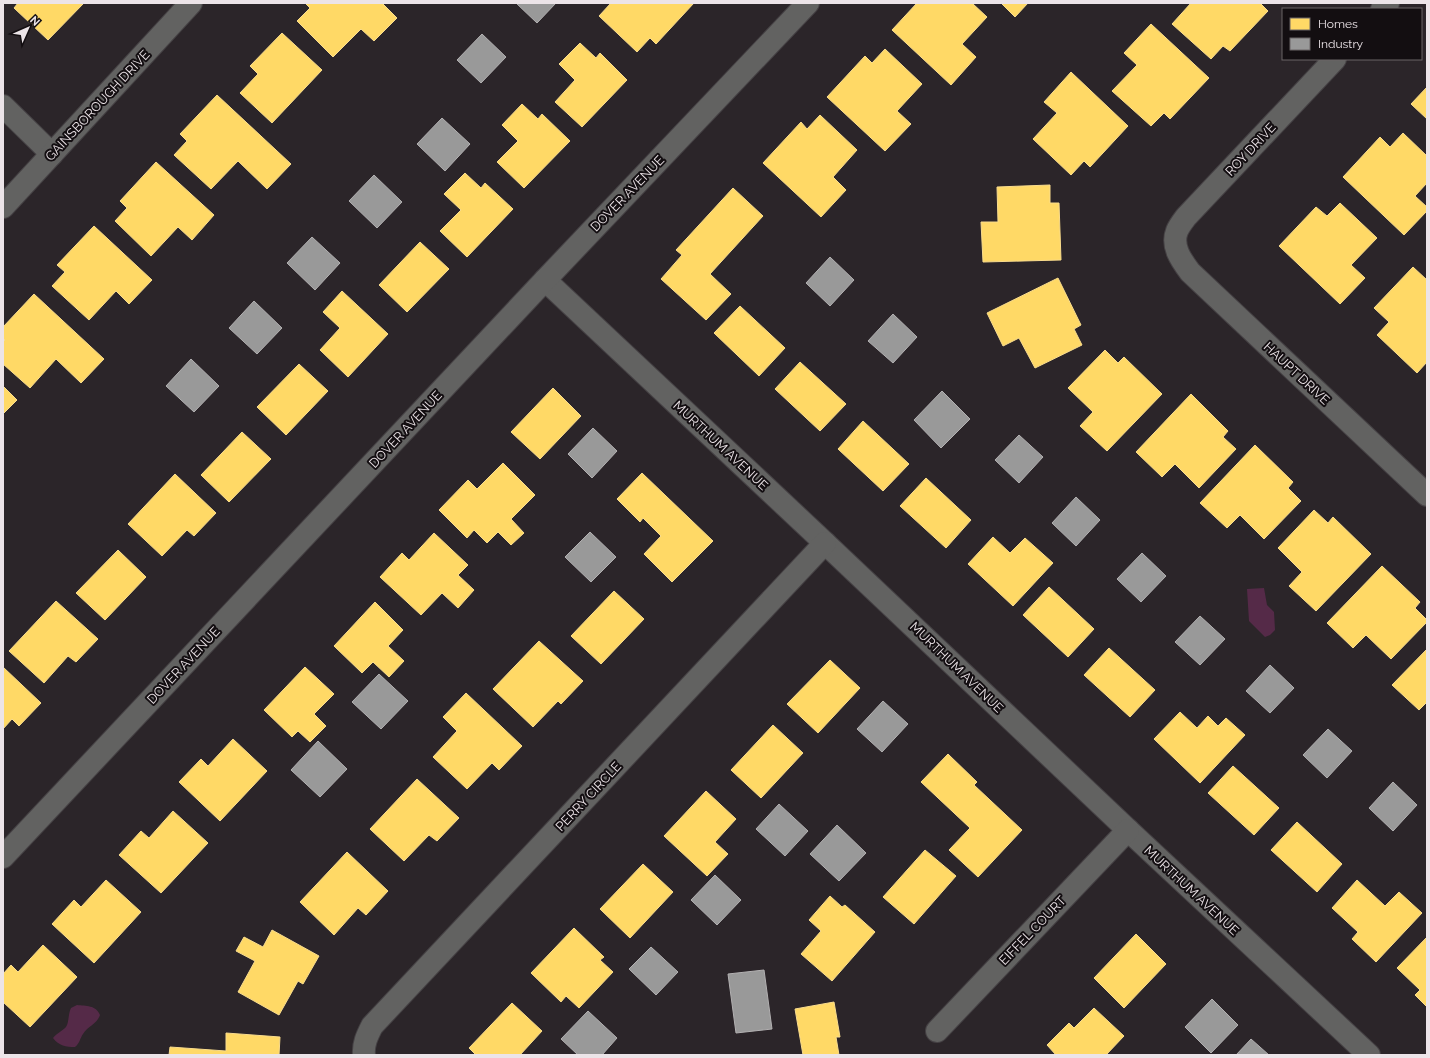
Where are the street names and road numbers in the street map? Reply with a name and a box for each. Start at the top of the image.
street label: GAINSBOROUGH DRIVE [42,47,153,164]
street label: ROY DRIVE [1222,120,1279,179]
street label: DOVER AVENUE [587,152,667,234]
street label: HAUPT DRIVE [1261,339,1333,408]
street label: DOVER AVENUE [366,388,445,471]
street label: MURTHUM AVENUE [670,398,771,493]
street label: MURTHUM AVENUE [907,619,1006,716]
street label: DOVER AVENUE [144,624,223,707]
street label: PERRY CIRCLE [553,759,624,834]
street label: MURTHUM AVENUE [1141,843,1242,938]
street label: EIFFEL COURT [996,893,1069,968]

